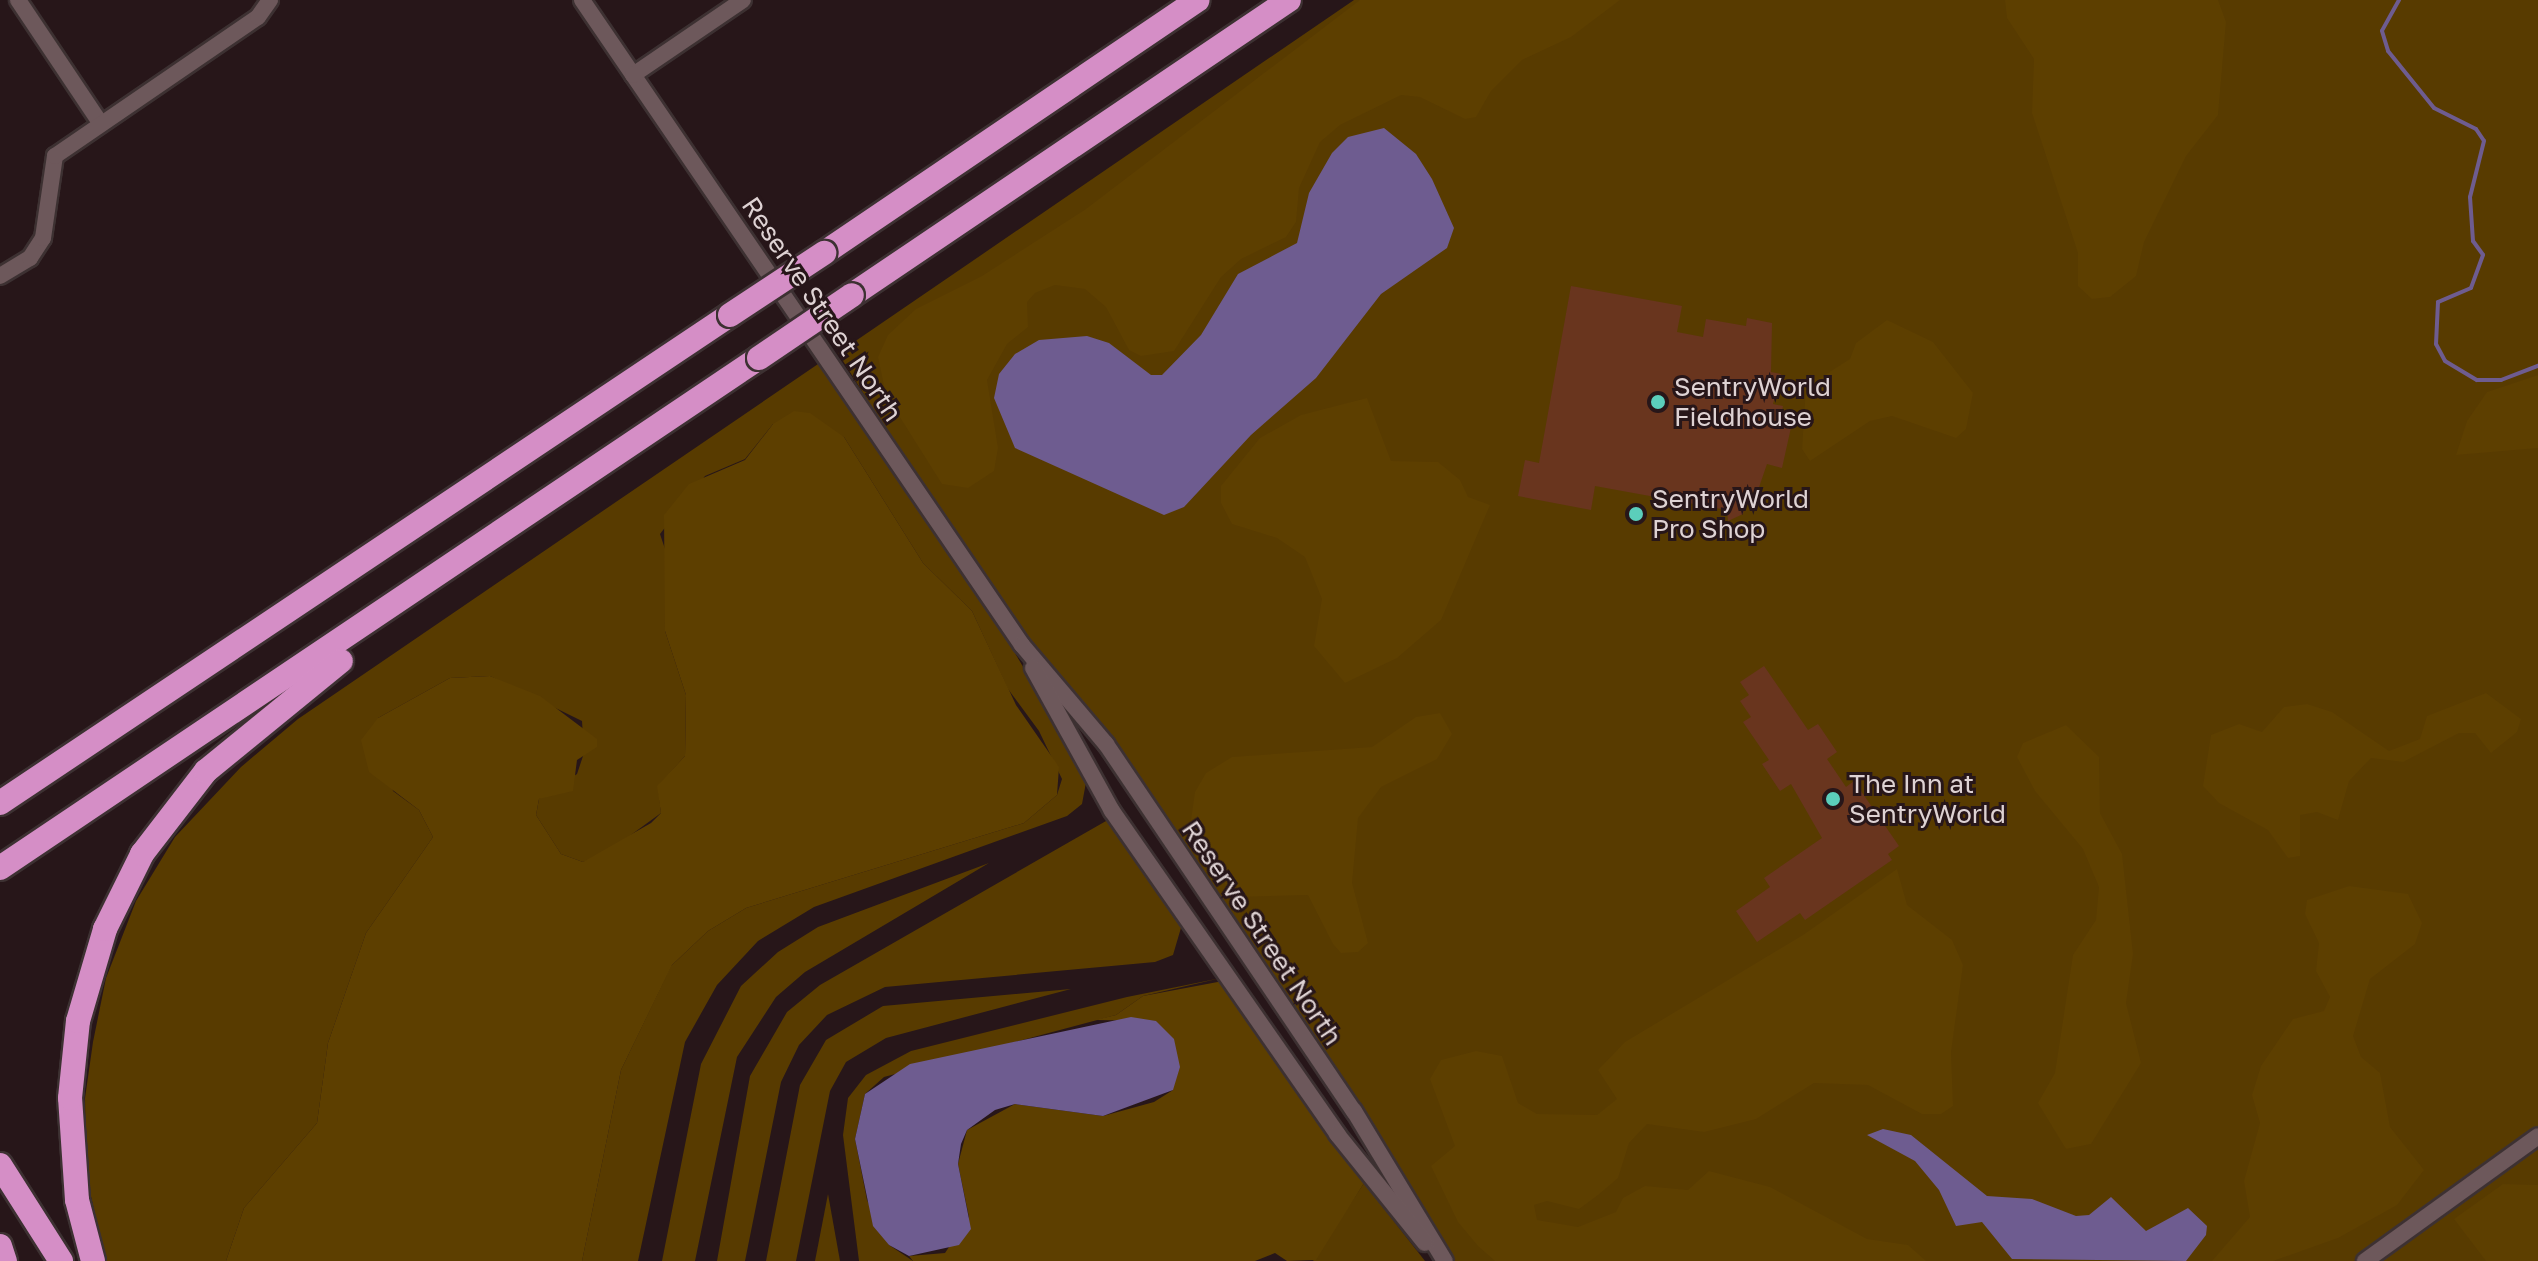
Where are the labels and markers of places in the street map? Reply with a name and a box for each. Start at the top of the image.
place label: SentryWorld Fieldhouse [1674,371,1831,432]
marker: SentryWorld Fieldhouse [1649,393,1667,411]
place label: SentryWorld Pro Shop [1652,483,1809,544]
marker: SentryWorld Pro Shop [1627,505,1645,523]
place label: The Inn at SentryWorld [1849,768,2006,830]
marker: The Inn at SentryWorld [1824,790,1842,808]

